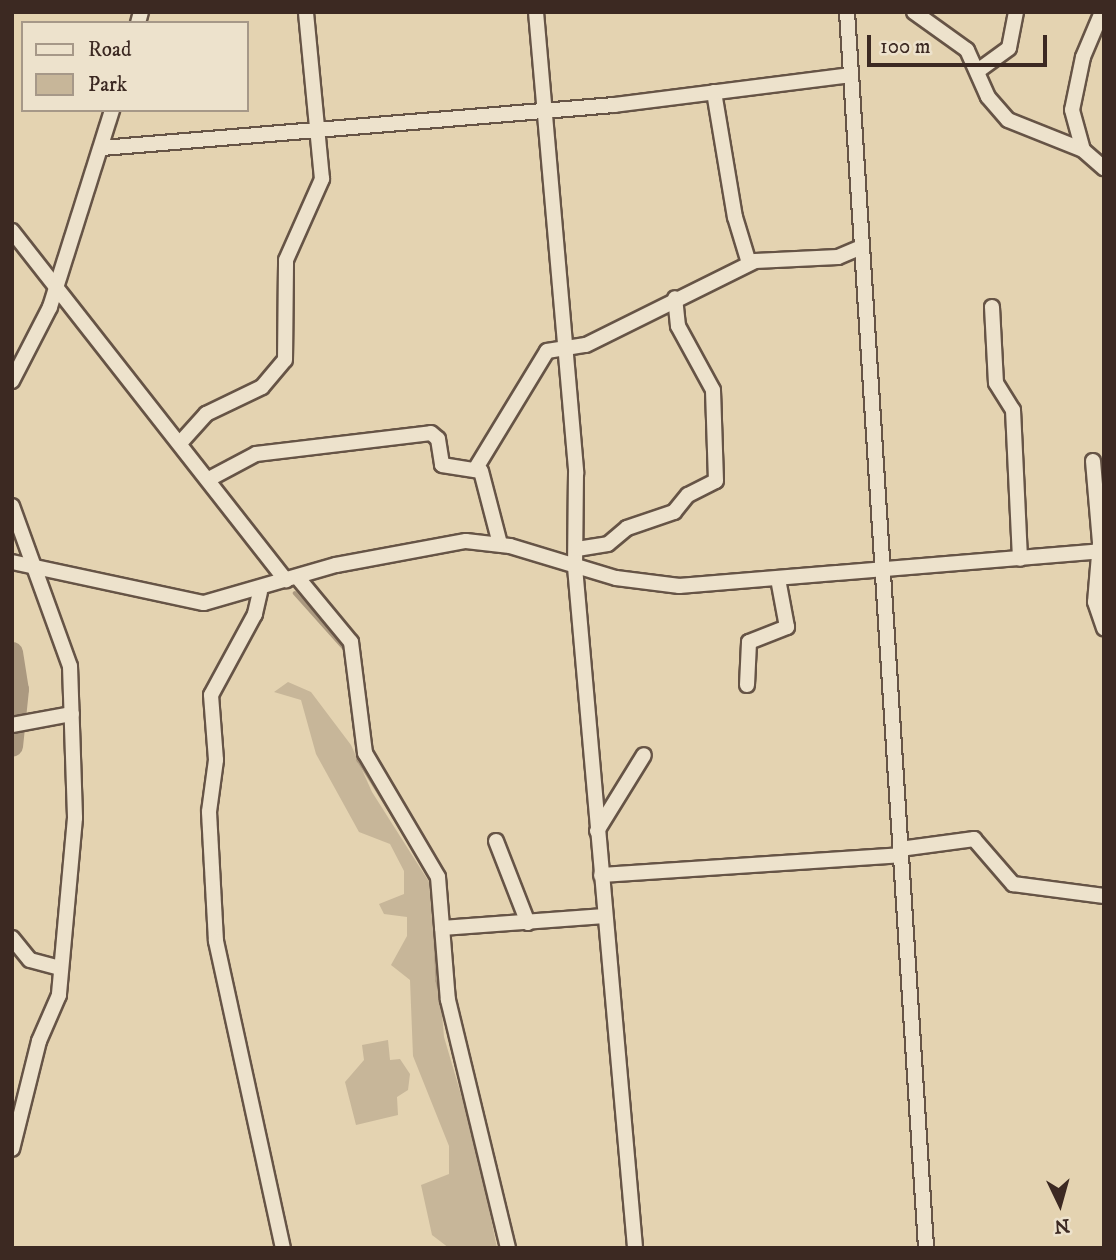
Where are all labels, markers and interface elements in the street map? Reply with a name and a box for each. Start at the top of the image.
legend [21,21,248,112]
scale bar [871,21,1051,65]
text: 100 m [880,34,931,60]
text: Road [88,37,132,63]
text: Park [88,72,127,98]
north arrow [1025,1169,1095,1239]
text: N [1053,1213,1071,1238]

